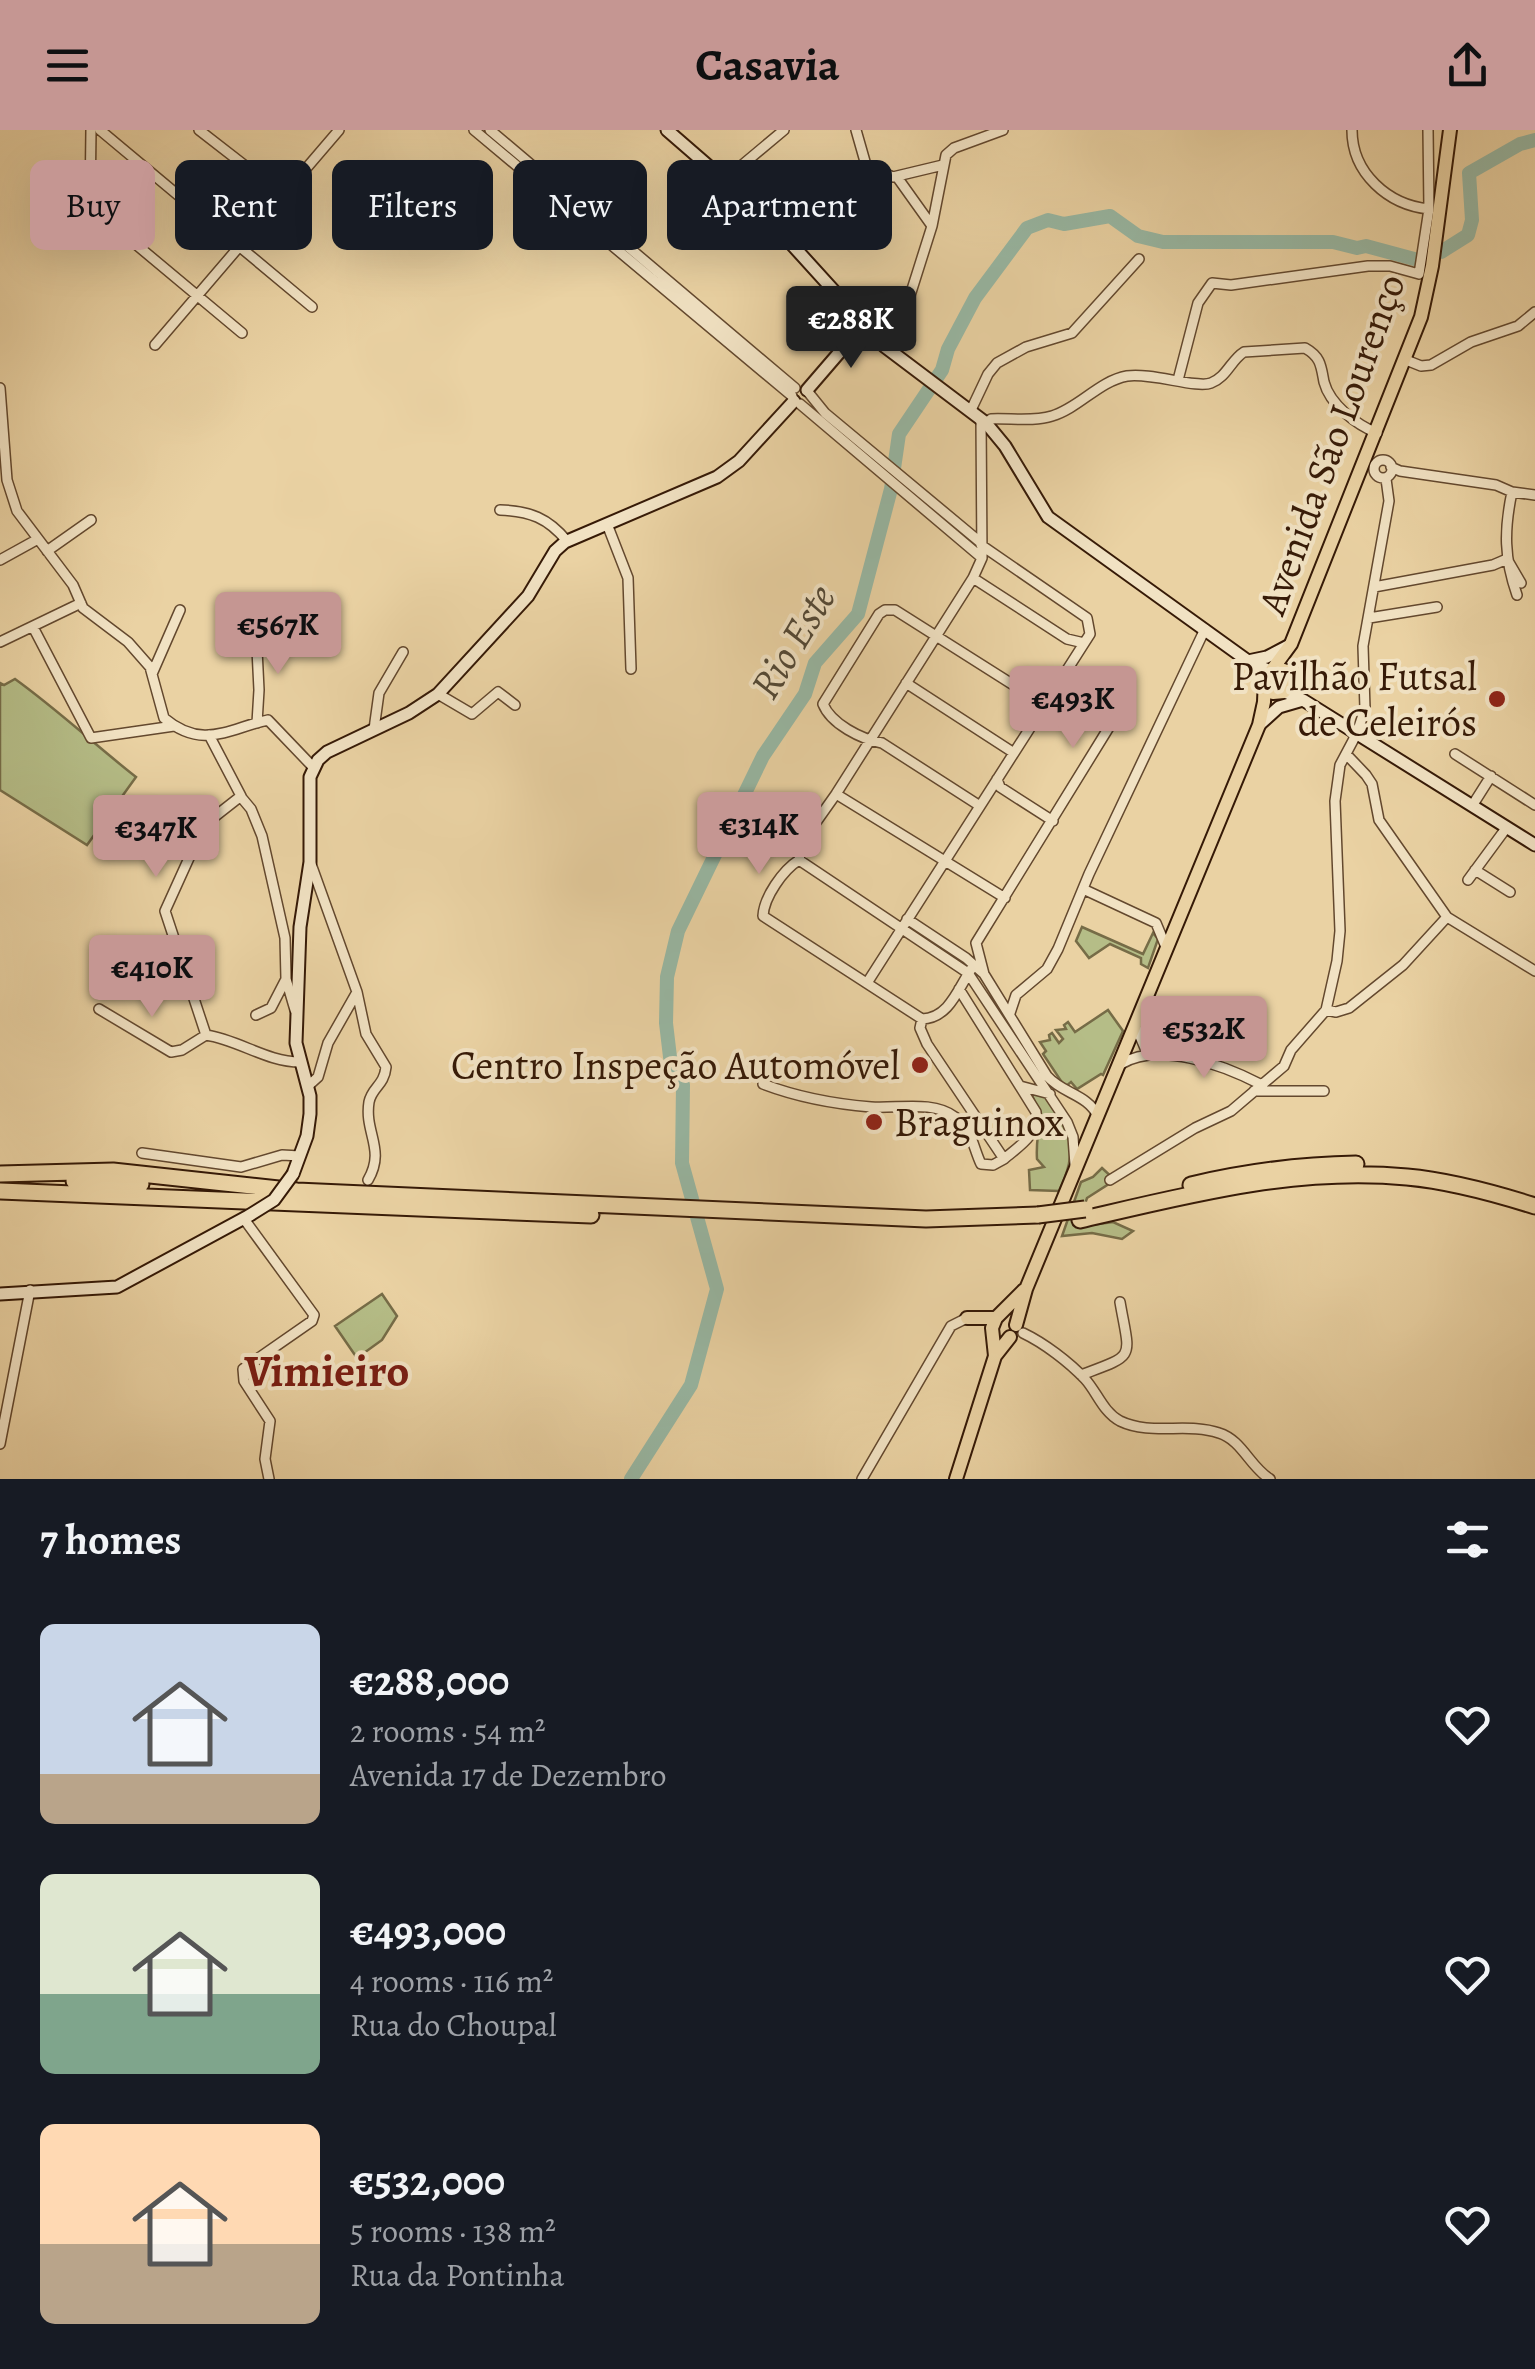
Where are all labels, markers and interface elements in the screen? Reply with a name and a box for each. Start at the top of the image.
text: Casavia [695,34,840,96]
icon: menu [40,38,95,93]
icon: share [1440,38,1495,93]
chip: Buy [30,160,155,250]
chip: Rent [175,160,312,250]
chip: Filters [332,160,493,250]
chip: New [513,160,647,250]
chip: Apartment [667,160,892,250]
street label: Avenida São Lourenço [1244,266,1419,623]
pin: €288K [781,286,921,371]
text: €288K [808,296,894,340]
water label: Rio Este [736,573,849,709]
pin: €567K [208,592,348,677]
text: €567K [237,602,319,646]
place label: Pavilhão Futsal de Celeirós [1231,649,1477,750]
pin: €493K [1003,666,1143,751]
text: €493K [1031,676,1115,720]
marker: Pavilhão Futsal de Celeirós [1486,688,1508,710]
pin: €314K [689,792,829,877]
pin: €347K [86,795,226,880]
text: €314K [719,802,799,846]
text: €347K [115,805,197,849]
pin: €410K [82,935,222,1020]
text: €410K [111,945,193,989]
pin: €532K [1134,996,1274,1081]
text: €532K [1163,1006,1245,1050]
place label: Centro Inspeção Automóvel [451,1038,900,1093]
marker: Centro Inspeção Automóvel [909,1054,931,1076]
place label: Braguinox [894,1095,1064,1150]
marker: Braguinox [863,1111,885,1133]
district label: Vimieiro [243,1340,410,1402]
text: 7 homes [40,1511,181,1568]
icon: filters [1440,1512,1495,1567]
text: €288,000 [350,1652,509,1709]
icon: home [120,1664,240,1784]
icon: heart [1440,1697,1495,1752]
text: 2 rooms · 54 m² [350,1709,546,1753]
text: Avenida 17 de Dezembro [350,1753,666,1797]
text: €493,000 [350,1902,506,1959]
icon: home [120,1914,240,2034]
icon: heart [1440,1947,1495,2002]
text: 4 rooms · 116 m² [350,1959,553,2003]
text: Rua do Choupal [350,2003,557,2047]
text: €532,000 [350,2152,505,2209]
icon: home [120,2164,240,2284]
icon: heart [1440,2197,1495,2252]
text: 5 rooms · 138 m² [350,2209,556,2253]
text: Rua da Pontinha [350,2253,564,2297]

